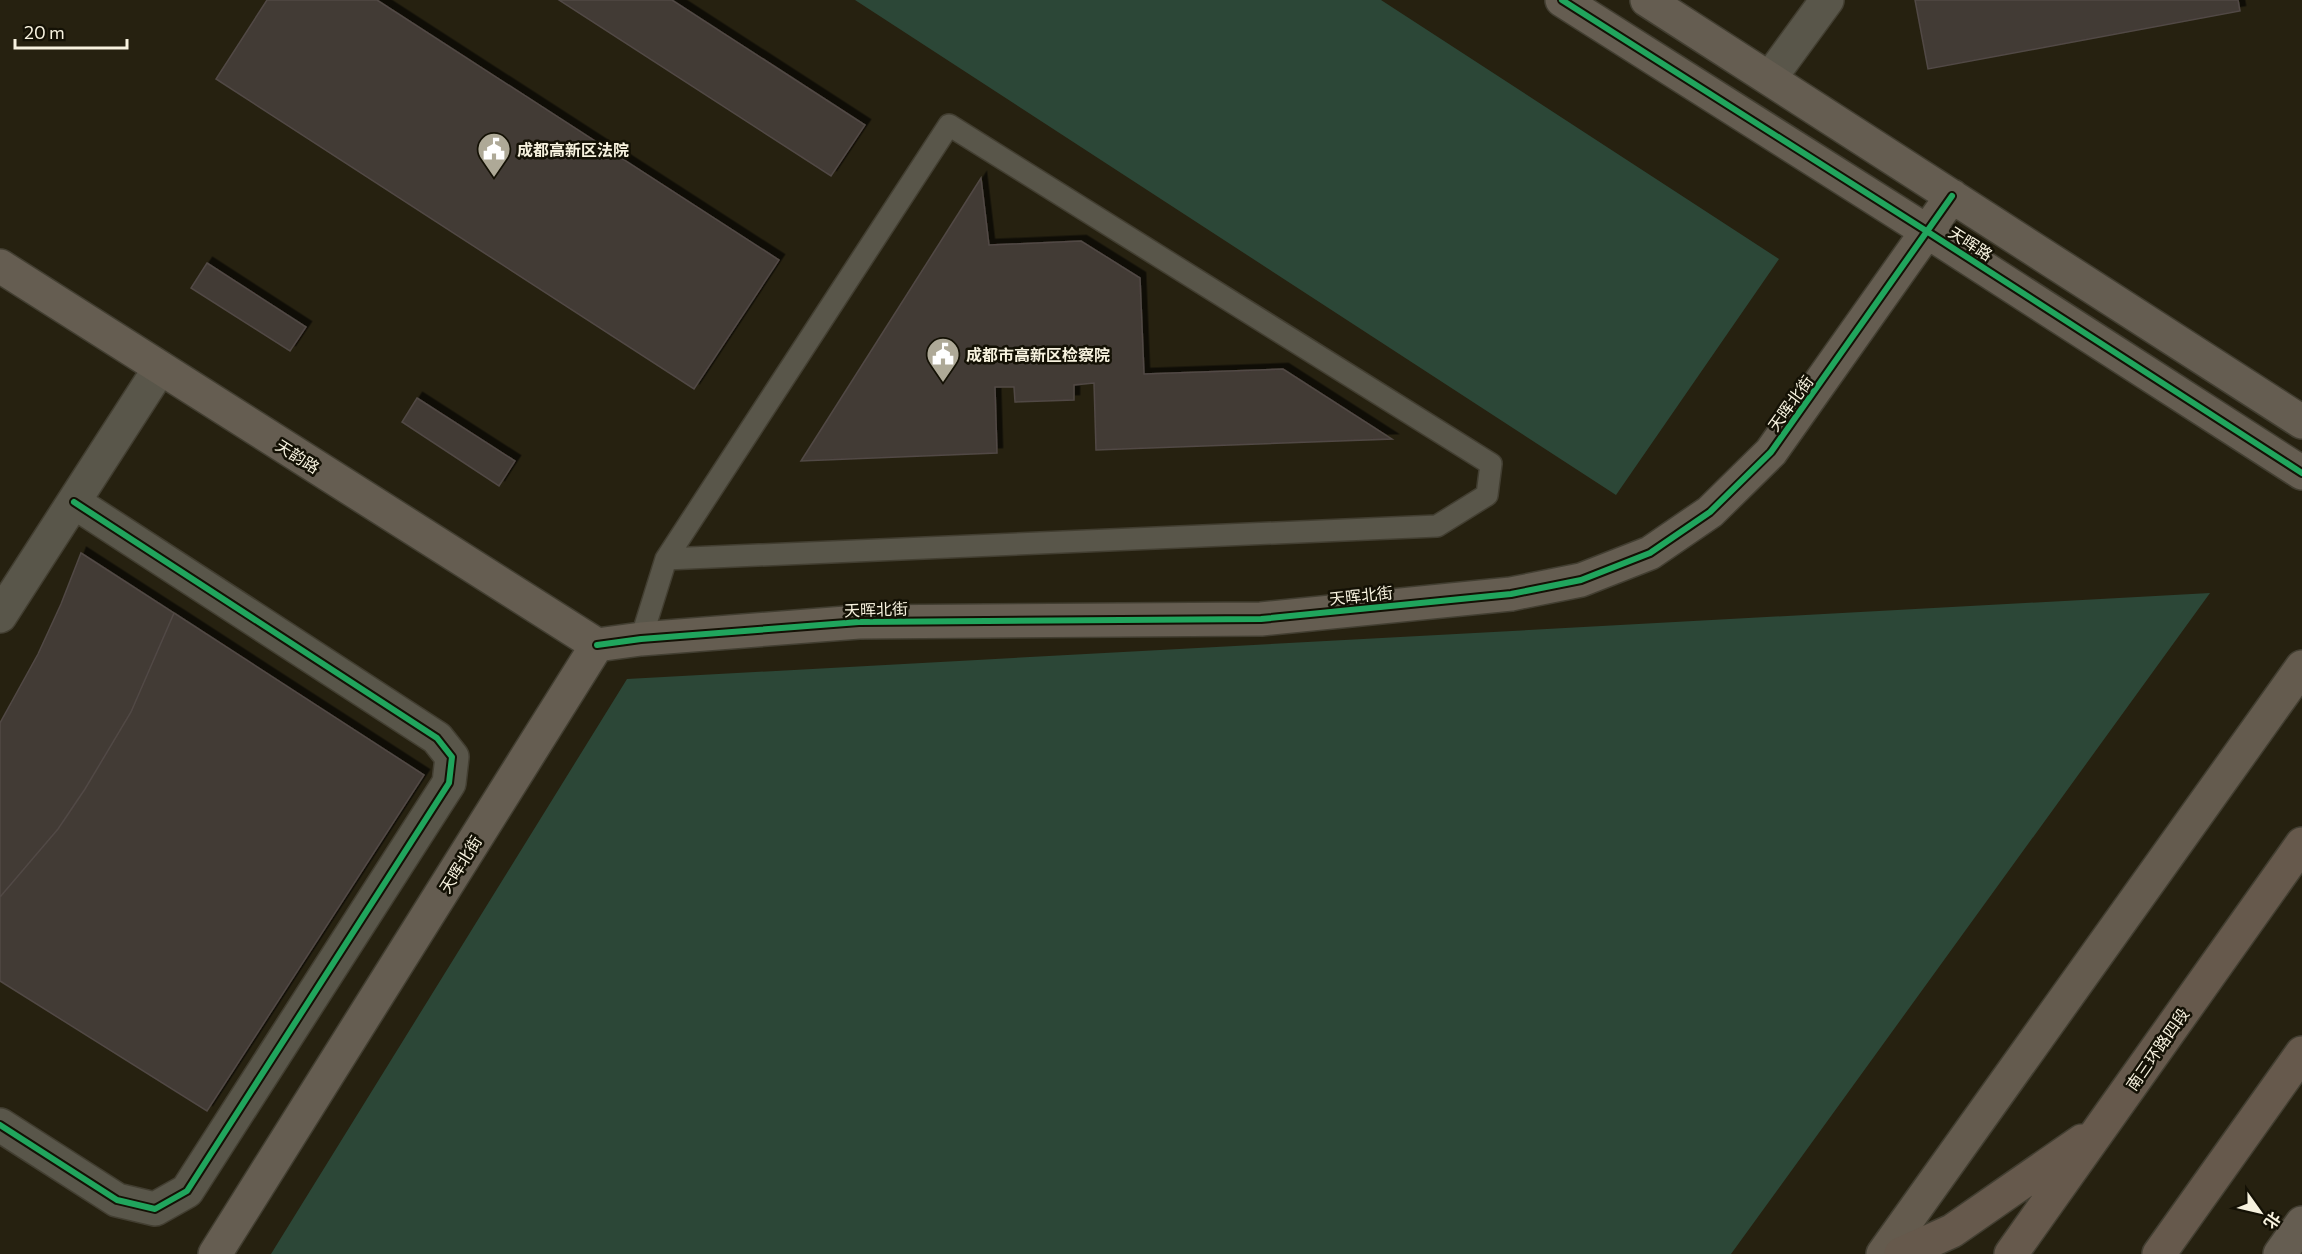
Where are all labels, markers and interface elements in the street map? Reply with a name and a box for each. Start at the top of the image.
scale bar [15,12,128,50]
text: 20 m [24,21,65,43]
public building icon: 成都高新区法院 [476,131,512,178]
place label: 成都高新区法院 [517,140,629,159]
street label: 天晖路 [1946,222,1996,264]
public building icon: 成都市高新区检察院 [925,336,961,383]
place label: 成都市高新区检察院 [966,345,1110,364]
street label: 天晖北街 [1764,372,1816,434]
street label: 天韵路 [273,435,323,477]
street label: 天晖北街 [1328,582,1394,608]
street label: 天晖北街 [844,598,908,620]
street label: 天晖北街 [435,832,485,896]
street label: 南三环路四段 [2122,1004,2192,1094]
north arrow [2230,1182,2290,1242]
text: 北 [2260,1209,2285,1233]

